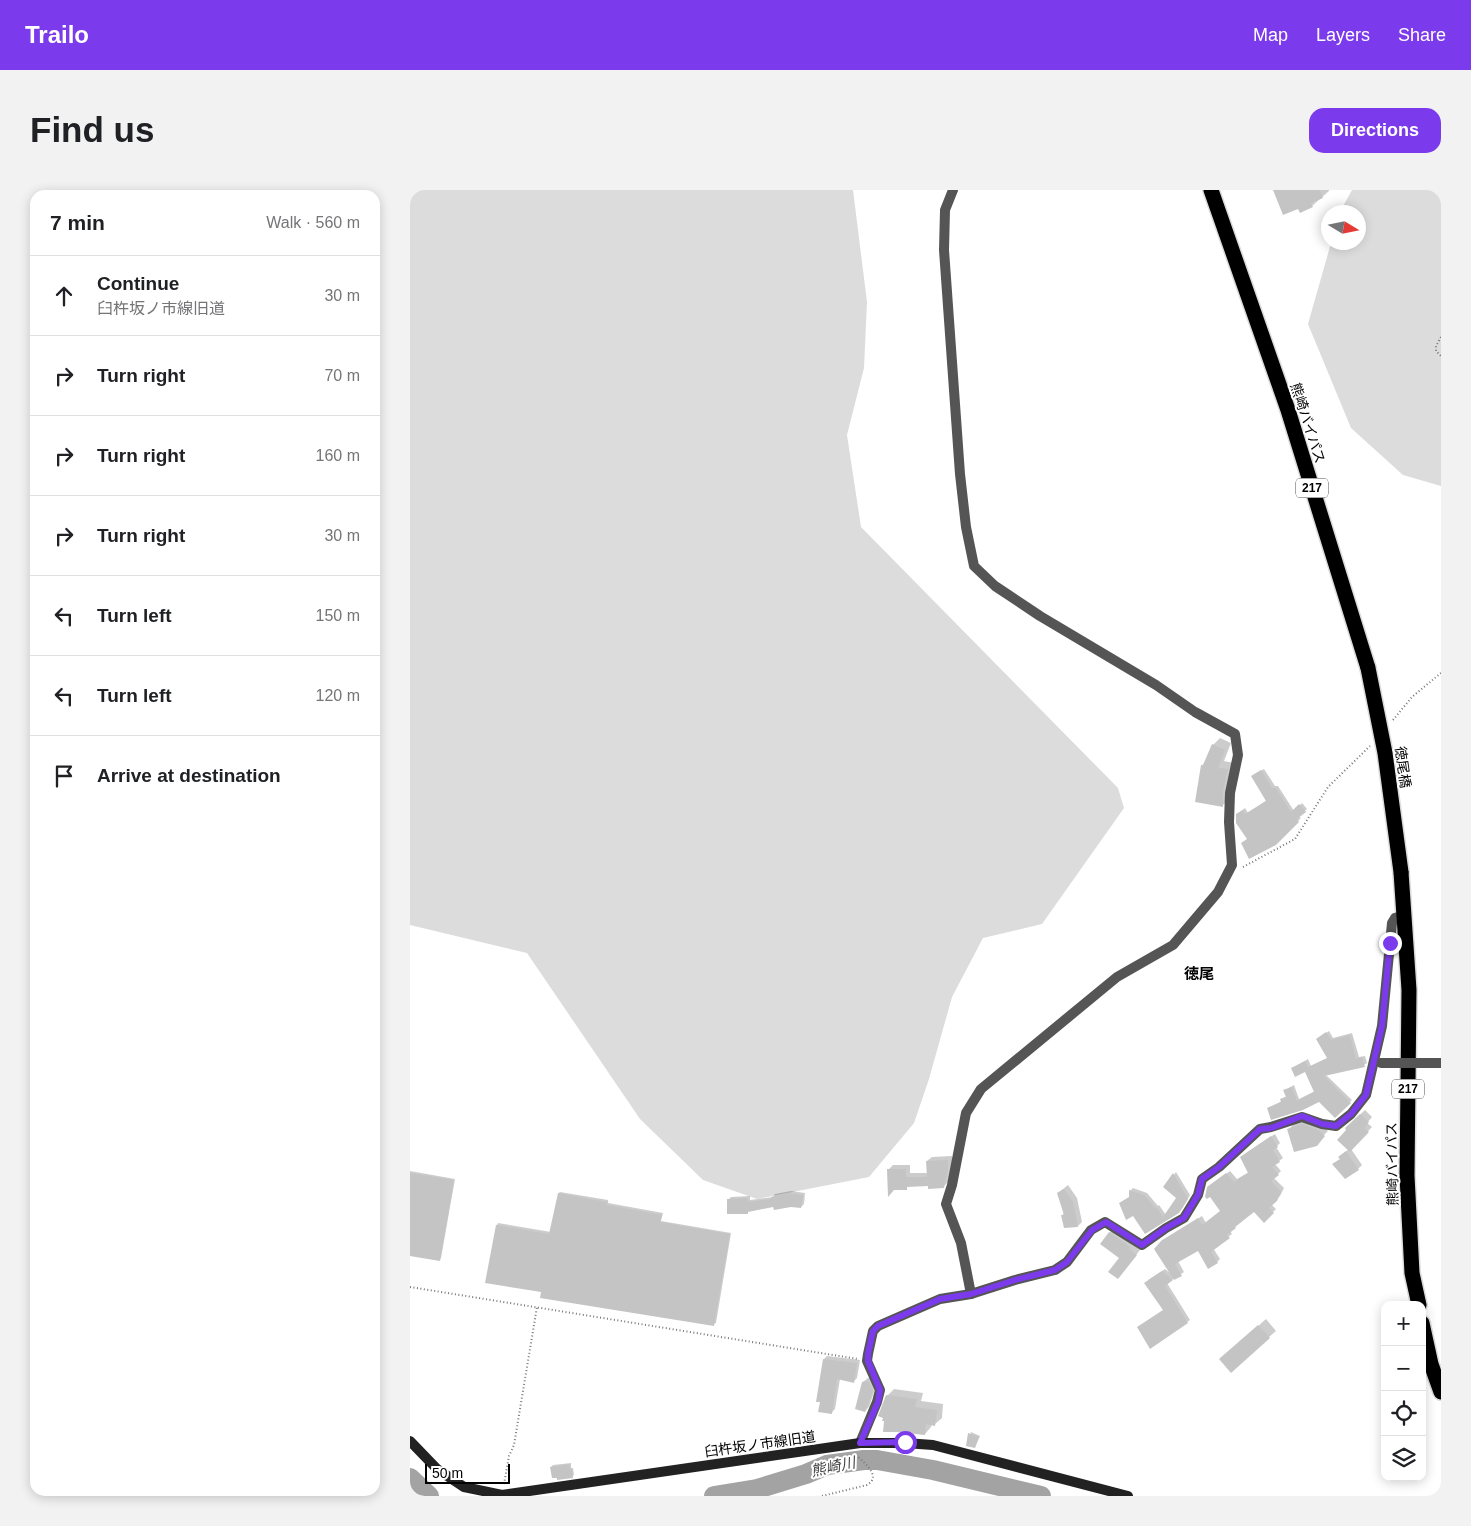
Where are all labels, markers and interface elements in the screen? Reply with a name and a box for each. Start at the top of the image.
text: Trailo [25,21,89,48]
text: Map [1253,25,1288,45]
text: Layers [1316,25,1370,45]
text: Share [1398,25,1446,45]
button: Directions [1309,108,1441,153]
text: Find us [30,110,154,149]
north arrow [1321,205,1366,250]
text: 7 min [50,211,105,234]
text: Walk · 560 m [266,214,360,231]
text: Continue [97,273,179,294]
icon: ahead [50,282,78,310]
text: 30 m [324,287,360,304]
text: 臼杵坂ノ市線旧道 [97,300,225,317]
icon: right [50,362,78,390]
text: Turn right [97,365,185,386]
text: 70 m [324,367,360,384]
street label: 熊崎バイパス [1287,381,1329,465]
icon: right [50,442,78,470]
text: Turn right [97,445,185,466]
text: 160 m [316,447,360,464]
road number: 217 [1296,478,1328,498]
icon: right [50,522,78,550]
text: Turn right [97,525,185,546]
text: 30 m [324,527,360,544]
icon: left [50,602,78,630]
text: Turn left [97,605,172,626]
text: 150 m [316,607,360,624]
icon: left [50,682,78,710]
text: Turn left [97,685,172,706]
text: 120 m [316,687,360,704]
street label: 徳尾橋 [1392,745,1414,789]
icon: arrive [50,762,78,790]
text: Arrive at destination [97,765,281,786]
route end [1379,932,1402,955]
district label: 徳尾 [1184,965,1214,982]
road number: 217 [1392,1080,1424,1099]
street label: 熊崎バイパス [1383,1122,1401,1206]
map controls [1381,1301,1426,1481]
button: + [1381,1301,1426,1346]
button: − [1381,1346,1426,1391]
button: locate [1381,1391,1426,1436]
street label: 臼杵坂ノ市線旧道 [703,1428,817,1460]
route start [894,1431,917,1454]
button: layers [1381,1436,1426,1481]
water label: 熊崎川 [809,1453,859,1480]
scale bar [425,1461,510,1484]
text: 50 m [432,1465,463,1481]

